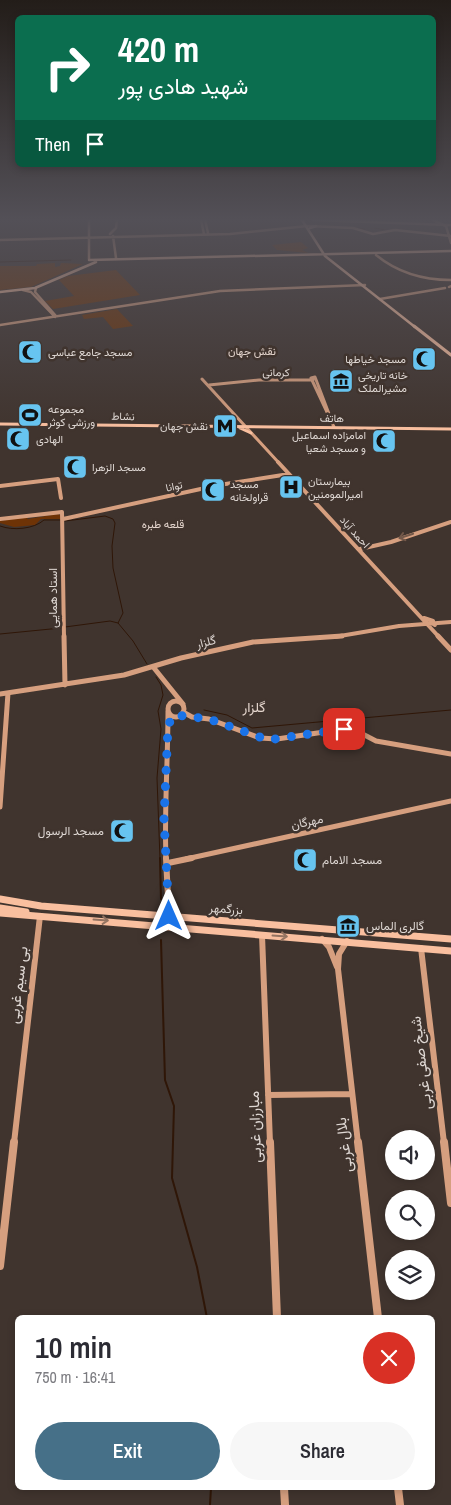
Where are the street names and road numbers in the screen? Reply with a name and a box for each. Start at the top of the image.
street label: کرمانی [262,365,290,379]
street label: نشاط [111,409,135,423]
street label: هاتف [320,411,345,425]
street label: توانا [164,477,184,495]
street label: احمد آباد [337,513,373,551]
street label: استاد همایی [45,568,61,628]
street label: گلزار [193,632,218,652]
street label: مهرگان [289,811,325,833]
street label: بزرگمهر [208,900,243,918]
street label: بی سیم غربی [2,945,33,1025]
street label: شیخ صفی غربی [404,1015,438,1111]
street label: مبارزان غربی [243,1091,266,1163]
street label: بلال غربی [330,1116,357,1174]

